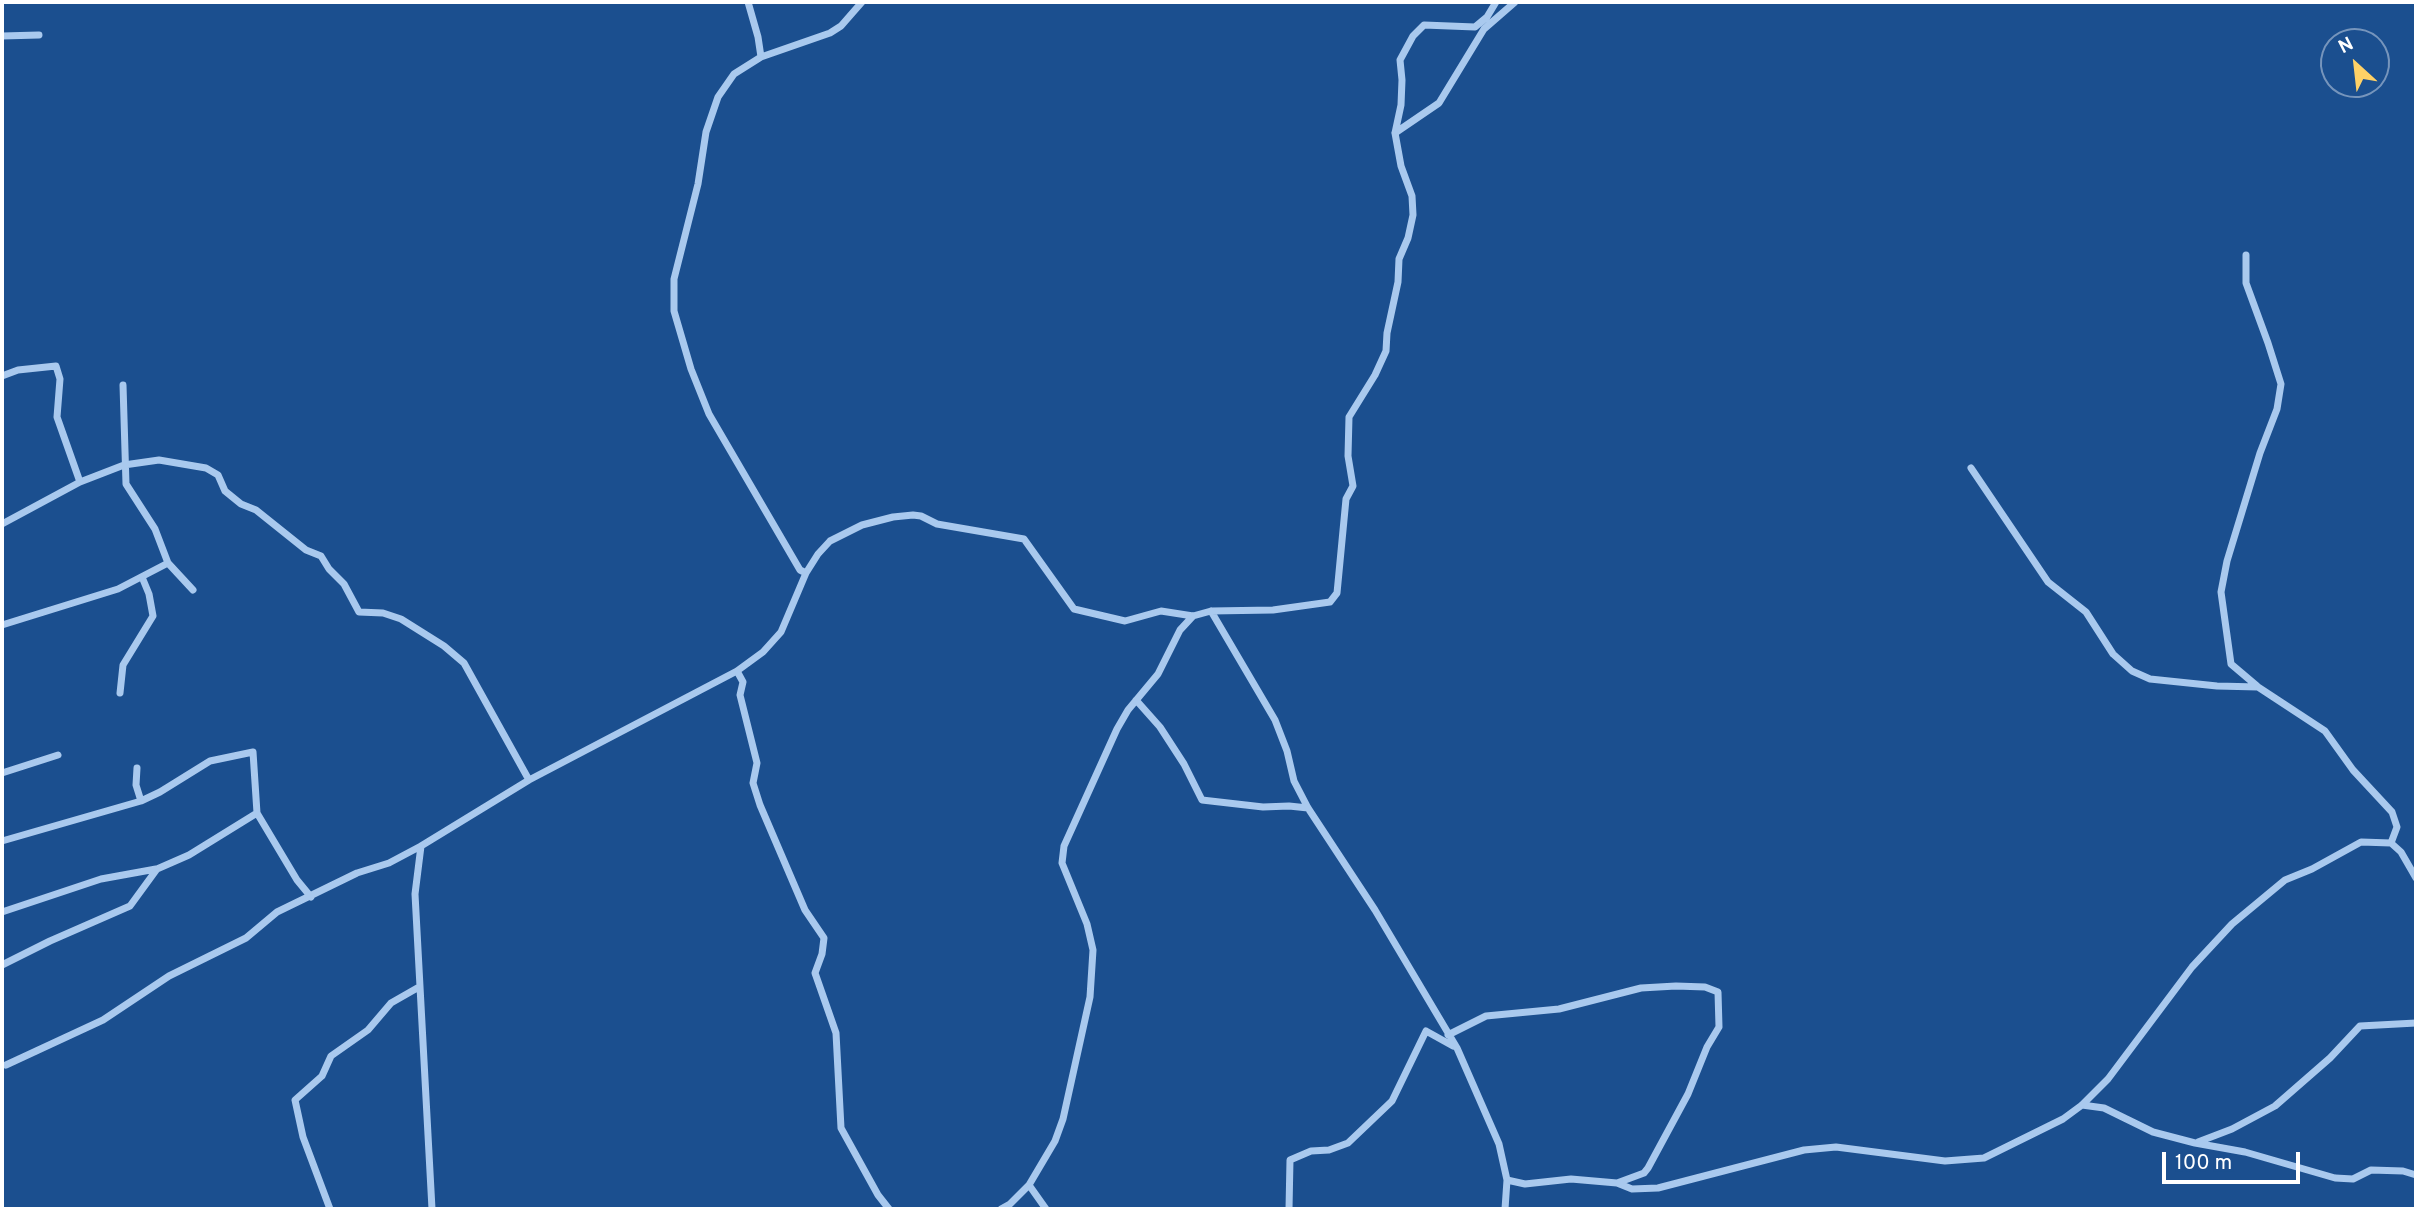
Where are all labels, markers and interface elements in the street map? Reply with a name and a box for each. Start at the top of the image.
north arrow [2320,28,2390,98]
text: N [2335,32,2358,60]
scale bar [2166,1138,2304,1182]
text: 100 m [2175,1150,2232,1177]

